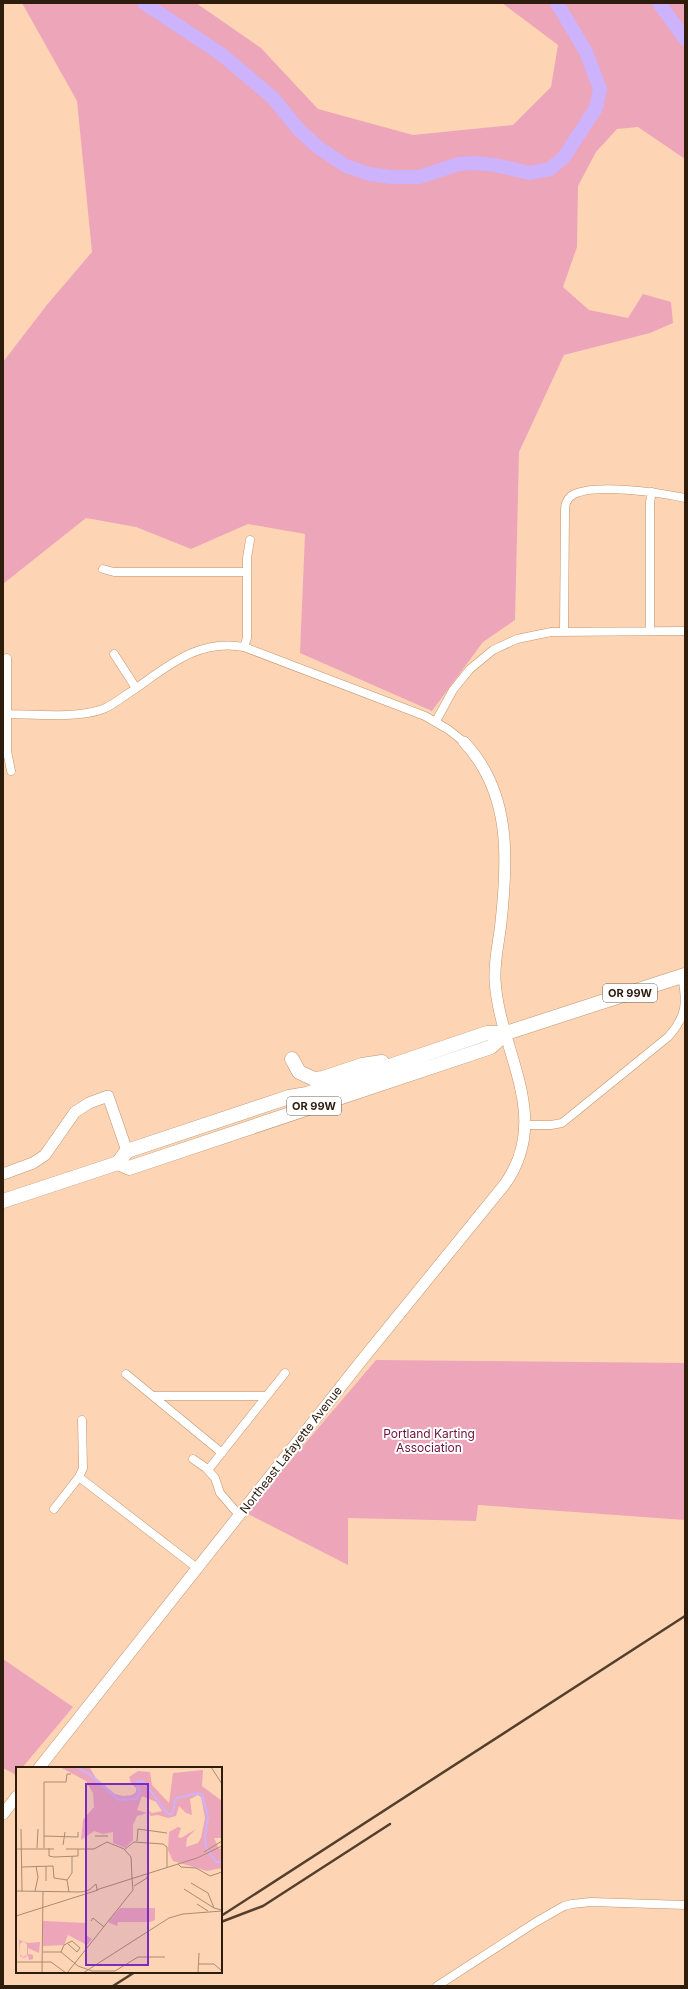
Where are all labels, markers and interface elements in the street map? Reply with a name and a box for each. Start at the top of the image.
road number: OR 99W [603,984,657,1002]
road number: OR 99W [287,1097,341,1115]
street label: Northeast Lafayette Avenue [236,1383,345,1516]
park label: Portland Karting Association [383,1426,475,1455]
inset map [16,1767,222,1973]

